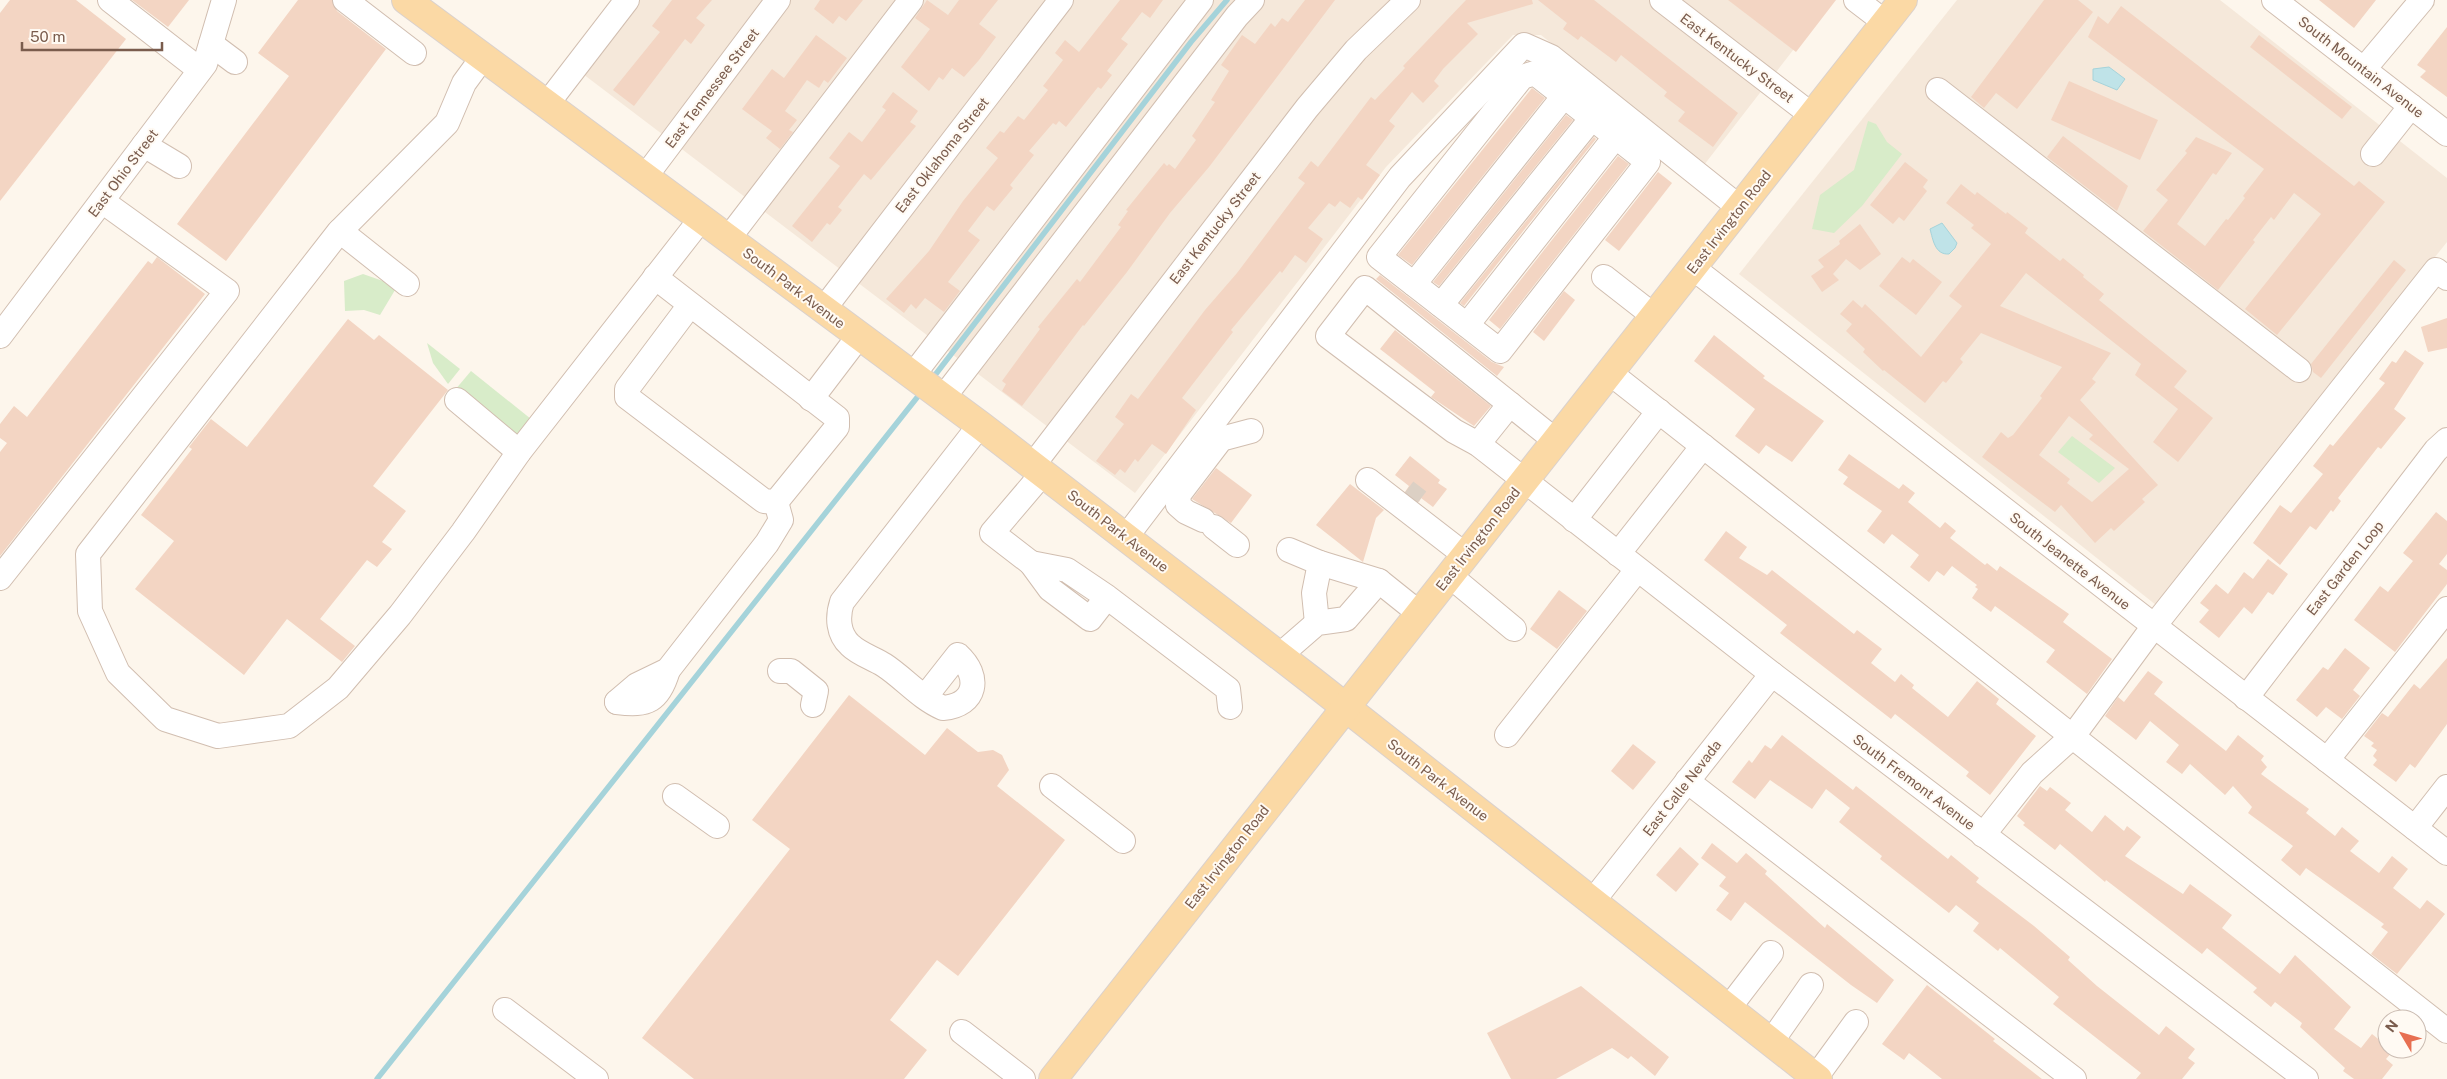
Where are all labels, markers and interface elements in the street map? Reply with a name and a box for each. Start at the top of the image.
street label: East Kentucky Street [1677,10,1797,106]
street label: South Mountain Avenue [2295,13,2427,121]
scale bar [22,20,162,52]
street label: East Tennessee Street [662,25,762,151]
text: 50 m [30,28,65,45]
street label: East Oklahoma Street [892,94,992,216]
street label: East Ohio Street [85,126,161,220]
street label: East Irvington Road [1684,167,1774,277]
street label: East Kentucky Street [1166,169,1264,287]
street label: South Park Avenue [740,244,848,332]
street label: East Irvington Road [1433,484,1523,594]
street label: South Park Avenue [1064,487,1172,575]
street label: South Jeanette Avenue [2007,509,2133,613]
street label: East Garden Loop [2303,518,2387,618]
street label: South Fremont Avenue [1850,731,1978,833]
street label: South Park Avenue [1384,736,1492,824]
street label: East Calle Nevada [1640,737,1724,839]
street label: East Irvington Road [1182,802,1272,912]
north arrow [2377,1009,2427,1059]
text: N [2382,1017,2401,1035]

